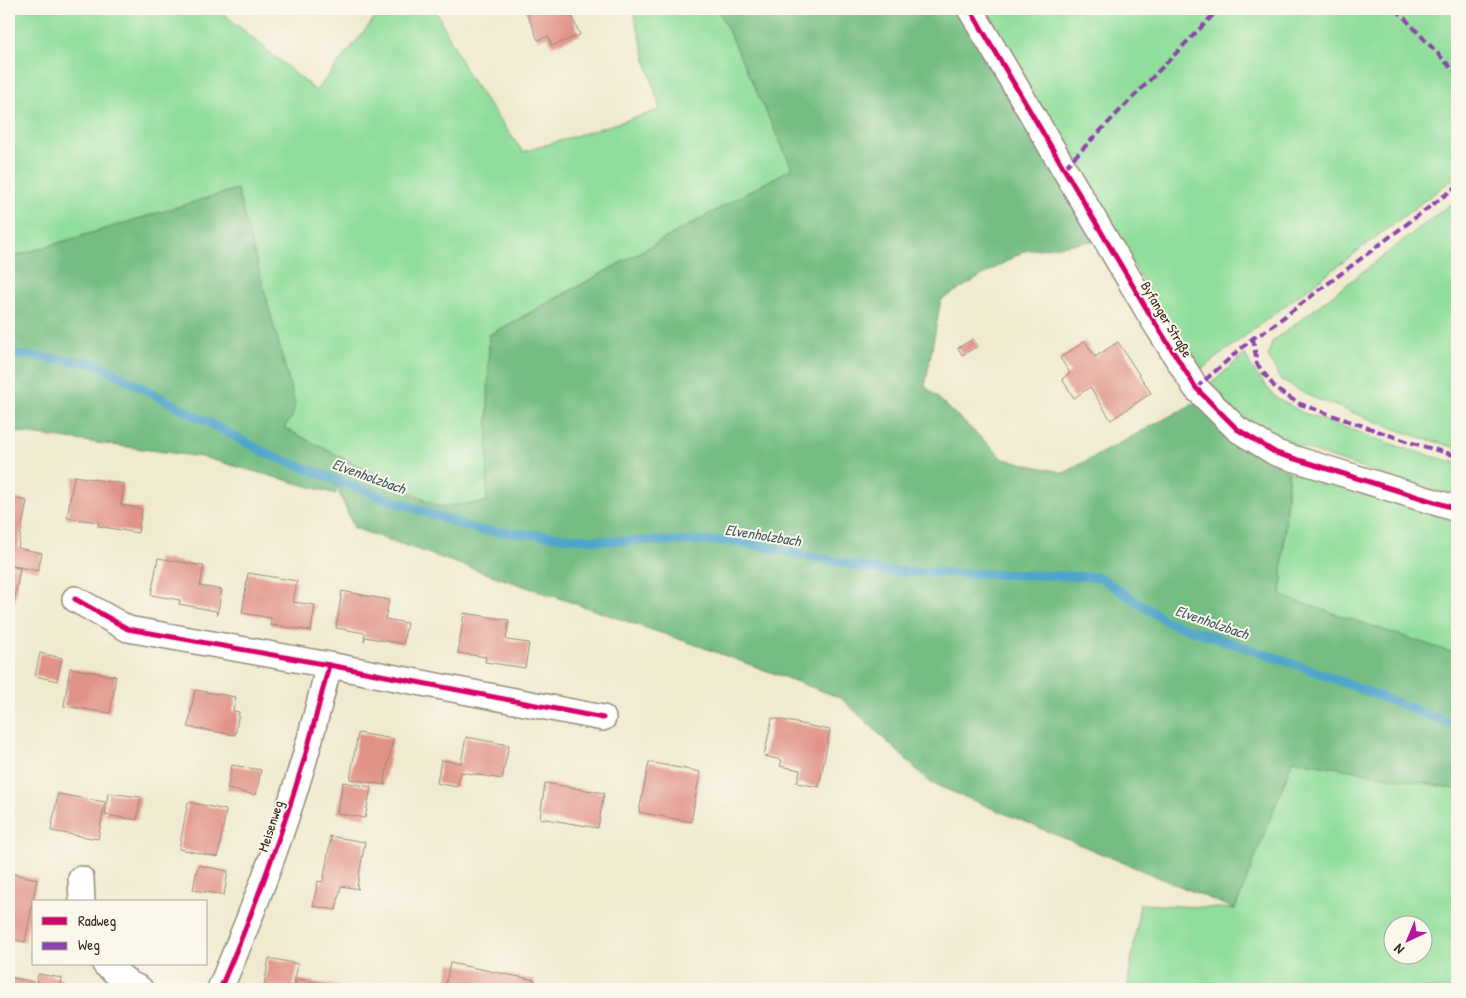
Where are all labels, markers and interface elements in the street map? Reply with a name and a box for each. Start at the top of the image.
street label: Byfanger Straße [1136,278,1197,361]
water label: Elvenholzbach [330,453,410,499]
water label: Elvenholzbach [724,519,804,552]
water label: Elvenholzbach [1173,600,1253,645]
street label: Meisenweg [253,798,288,854]
legend [32,900,208,966]
text: Radweg [78,910,116,931]
north arrow [1384,916,1434,966]
text: Weg [78,934,100,955]
text: N [1389,940,1408,959]

